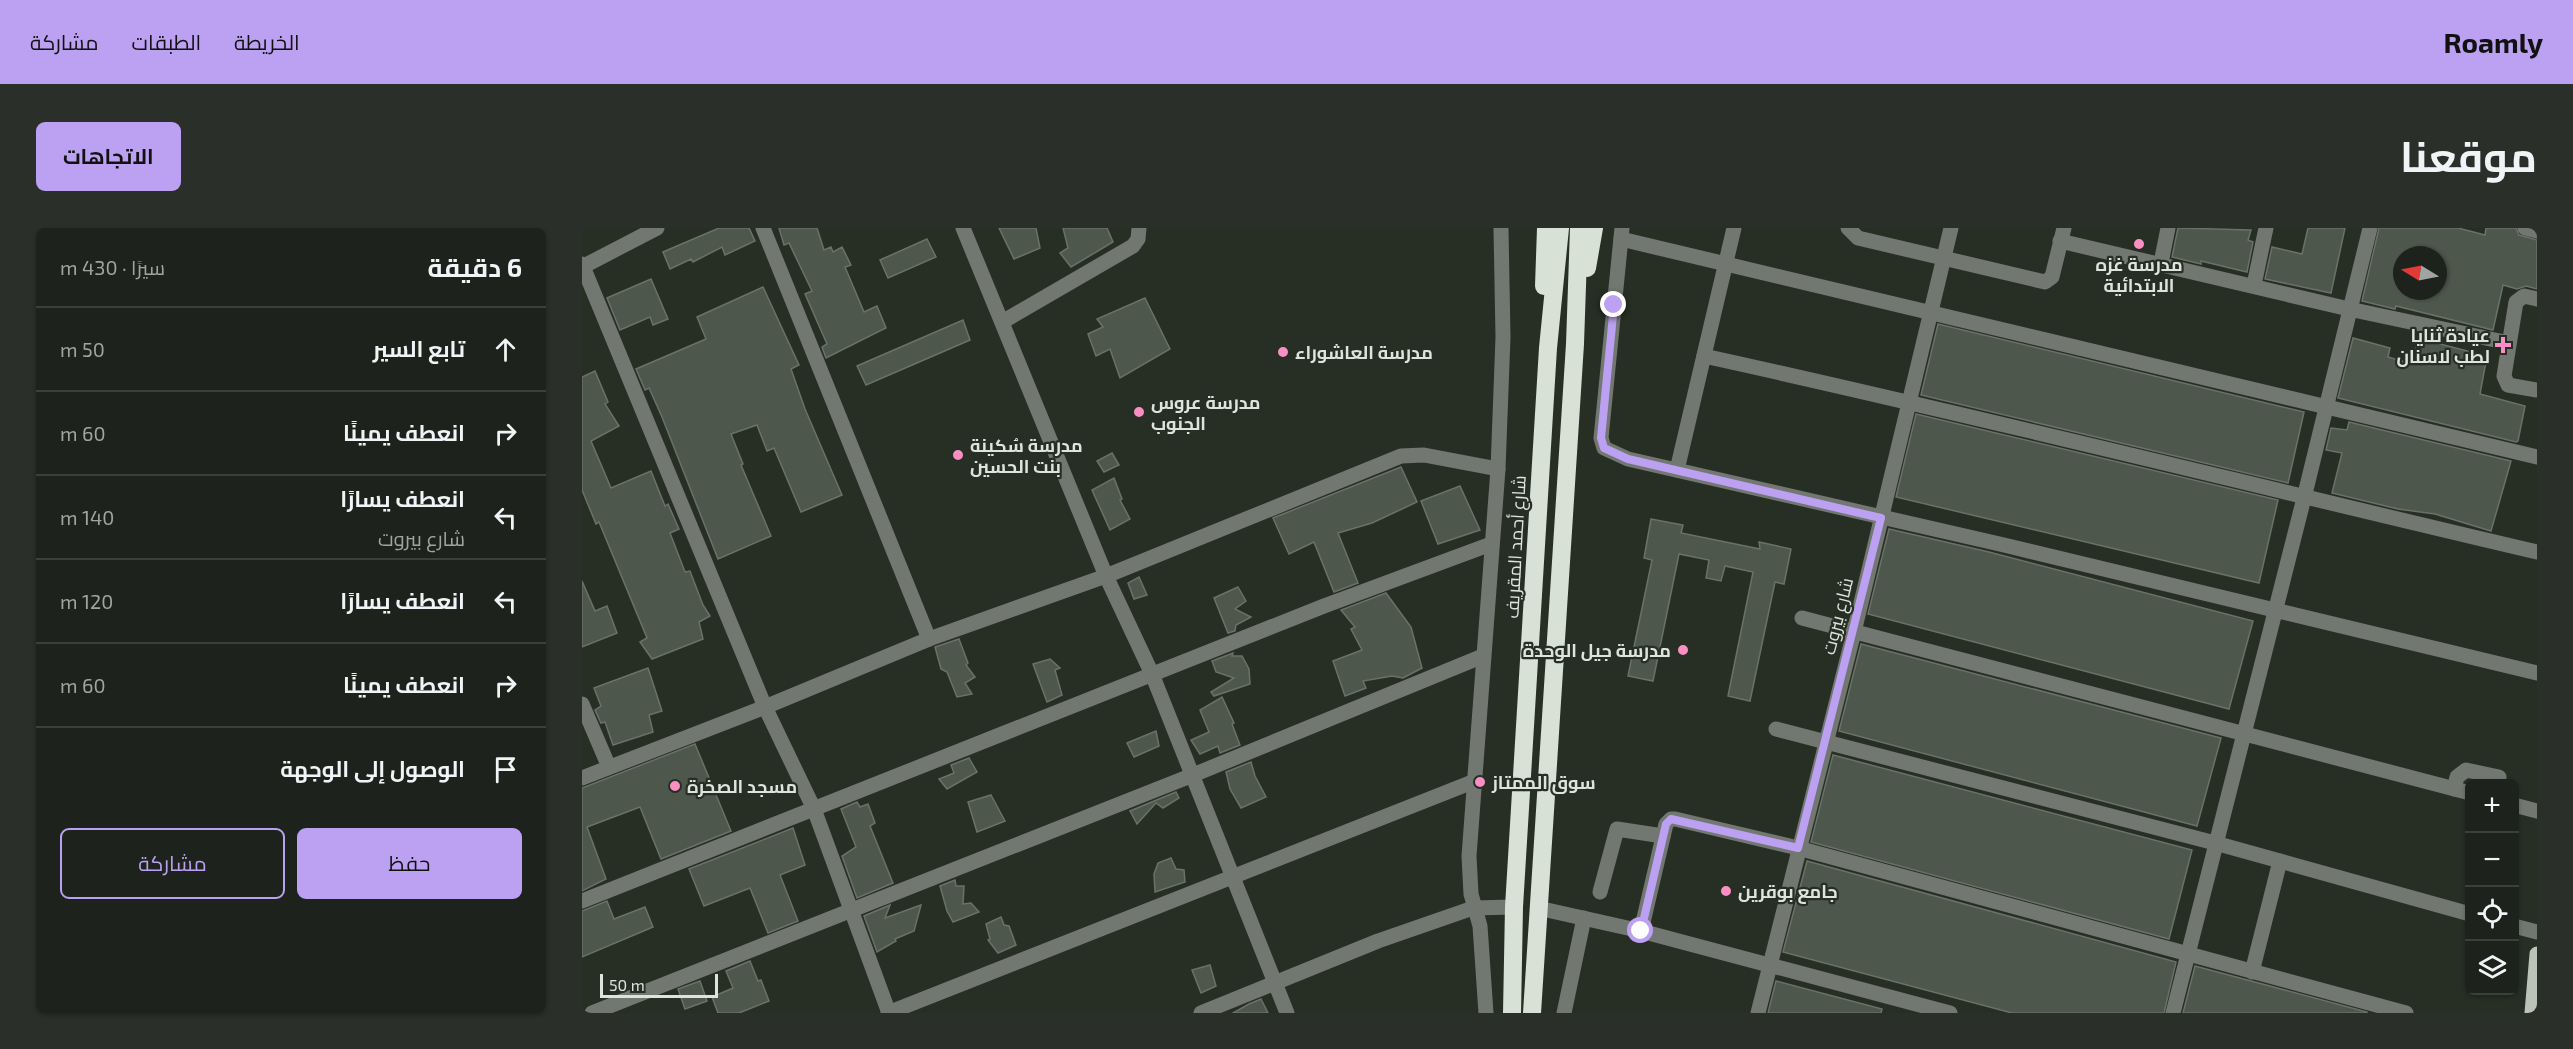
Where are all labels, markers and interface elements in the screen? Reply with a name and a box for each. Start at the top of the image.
text: Roamly [2444,25,2543,59]
text: مشاركة [30,29,99,54]
text: الطبقات [132,29,201,54]
text: الخريطة [234,29,300,54]
button: الاتجاهات [36,122,181,191]
text: موقعنا [2400,130,2537,180]
marker: مدرسة غزه الابتدائية [2132,237,2146,251]
north arrow [2393,246,2447,300]
text: 6 دقيقة [428,251,522,282]
place label: مدرسة غزه الابتدائية [2095,253,2183,296]
text: سيرًا · 430 m [60,255,165,279]
route end [1600,291,1626,317]
place label: عيادة ثنايا لطب لاسنان [2396,324,2490,367]
icon: ahead [489,333,522,366]
text: تابع السير [373,335,465,361]
marker: عيادة ثنايا لطب لاسنان [2494,336,2512,354]
text: 50 m [60,337,105,361]
place label: مدرسة العاشوراء [1295,341,1433,364]
marker: مدرسة العاشوراء [1276,345,1290,359]
place label: مدرسة عروس الجنوب [1151,391,1261,435]
marker: مدرسة عروس الجنوب [1132,405,1146,419]
icon: right [489,417,522,450]
text: انعطف يمينًا [343,419,465,445]
text: 60 m [60,421,106,445]
place label: مدرسة سُكينة بنت الحسين [970,434,1083,478]
marker: مدرسة سُكينة بنت الحسين [951,448,965,462]
street label: شارع أحمد المقريف [1500,475,1532,619]
text: انعطف يسارًا [340,485,465,511]
icon: left [489,501,522,534]
text: 140 m [60,505,114,529]
text: شارع بيروت [378,526,465,550]
street label: شارع بيروت [1817,575,1859,657]
icon: left [489,585,522,618]
text: انعطف يسارًا [340,587,465,613]
text: 120 m [60,589,113,613]
place label: مدرسة جيل الوحدة [1523,639,1671,662]
marker: مدرسة جيل الوحدة [1676,643,1690,657]
icon: right [489,669,522,702]
text: انعطف يمينًا [343,671,465,697]
text: 60 m [60,673,106,697]
icon: arrive [489,753,522,786]
text: الوصول إلى الوجهة [280,755,465,781]
place label: سوق الممتاز [1491,771,1596,794]
place label: مسجد الصخرة [687,775,797,798]
marker: سوق الممتاز [1473,775,1487,789]
marker: مسجد الصخرة [668,779,682,793]
map controls [2465,779,2519,995]
button: + [2465,779,2519,833]
button: مشاركة [60,828,285,899]
button: حفظ [297,828,522,899]
button: − [2465,833,2519,887]
place label: جامع بوقرين [1738,880,1838,904]
marker: جامع بوقرين [1719,884,1733,898]
button: locate [2465,887,2519,941]
route start [1627,917,1653,943]
button: layers [2465,941,2519,995]
scale bar [600,971,718,998]
text: 50 m [609,975,645,994]

